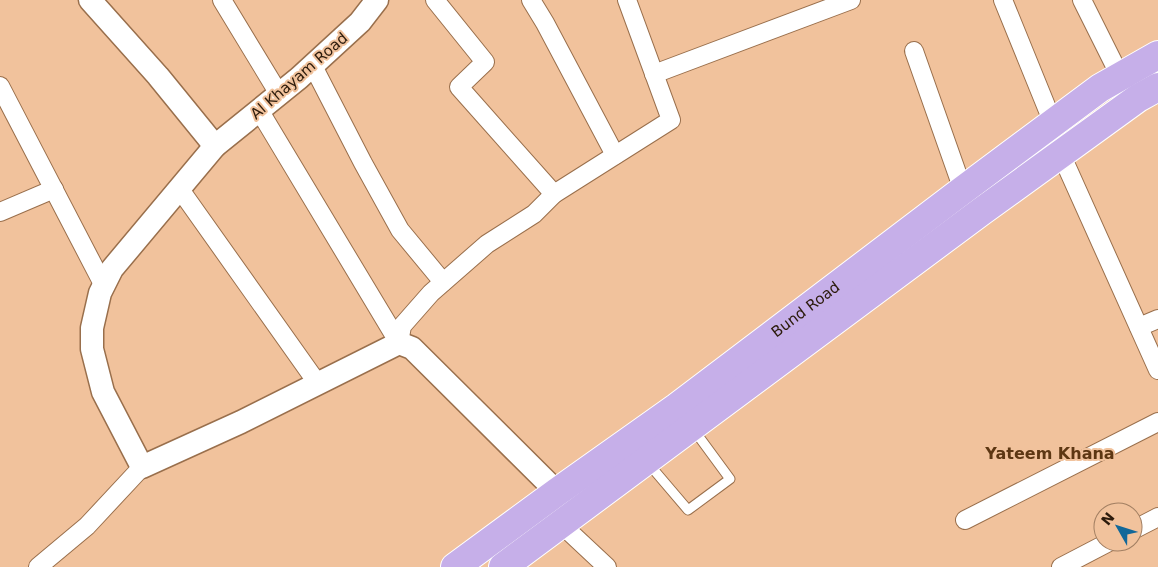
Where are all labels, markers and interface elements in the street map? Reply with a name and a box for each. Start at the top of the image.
street label: Al Khayam Road [247,29,351,123]
street label: Bund Road [768,278,843,341]
district label: Yateem Khana [984,444,1115,463]
north arrow [1093,502,1143,552]
text: N [1098,509,1118,528]

